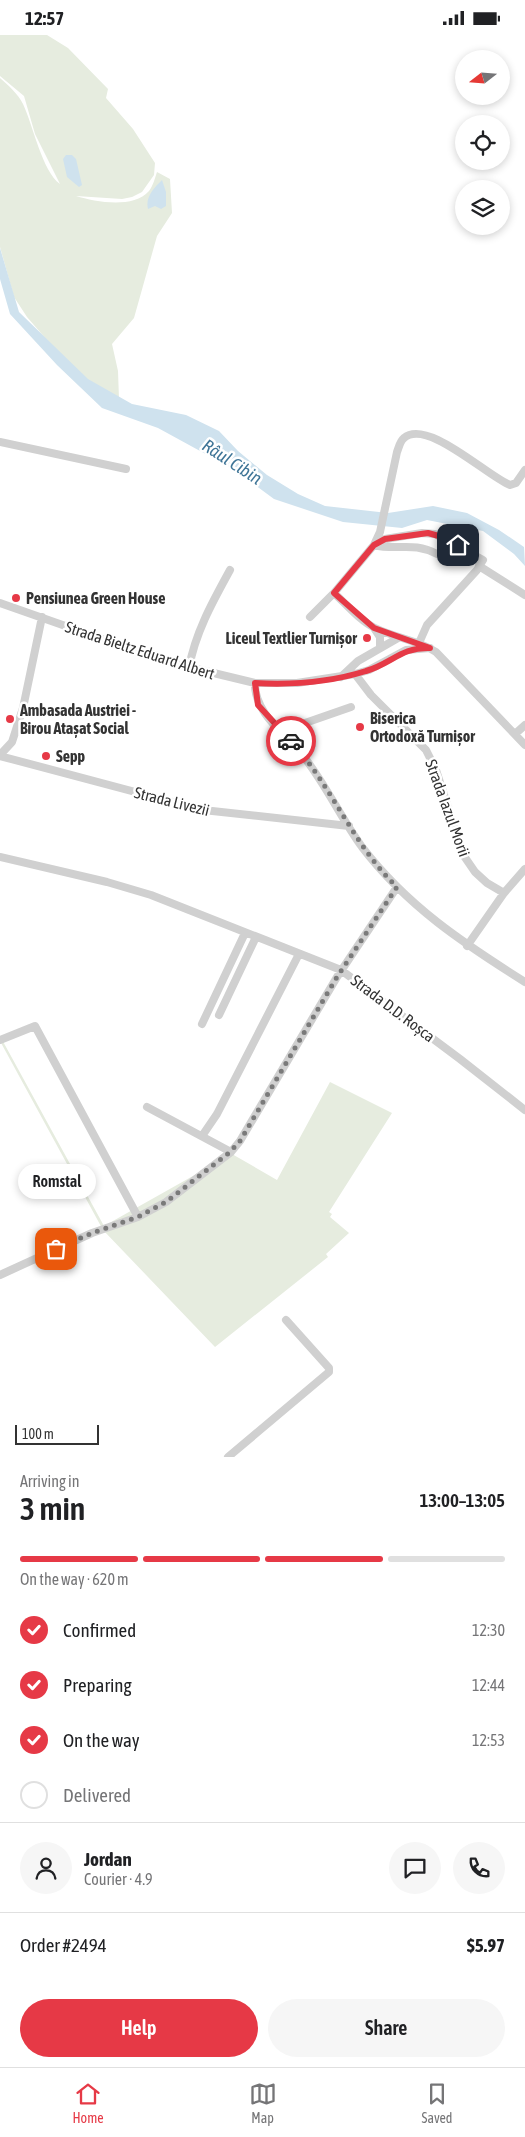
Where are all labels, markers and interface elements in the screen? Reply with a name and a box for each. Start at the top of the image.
text: 12:57 [25,7,64,29]
north arrow [455,50,510,105]
map controls [455,50,510,235]
button: locate [455,115,510,170]
button: layers [455,180,510,235]
water label: Râul Cibin [198,435,266,489]
pin [437,524,479,566]
icon: home [444,531,472,559]
place label: Pensiunea Green House [26,589,165,607]
marker: Pensiunea Green House [10,592,22,604]
street label: Strada Bieltz Eduard Albert [63,617,217,683]
place label: Liceul Textlier Turnișor [225,629,357,648]
marker: Liceul Textlier Turnișor [361,632,373,644]
place label: Ambasada Austriei - Birou Atașat Social [19,701,136,738]
place label: Biserica Ortodoxă Turnișor [370,709,475,746]
marker: Ambasada Austriei - Birou Atașat Social [4,713,16,725]
courier [266,716,316,766]
marker: Biserica Ortodoxă Turnișor [354,721,366,733]
icon: car [277,727,305,755]
place label: Sepp [56,747,86,765]
marker: Sepp [40,750,52,762]
street label: Strada Iazul Morii [422,757,474,859]
street label: Strada Livezii [132,783,212,819]
street label: Strada D.D. Roșca [347,971,438,1046]
callout: Romstal [17,1164,95,1199]
text: Romstal [33,1172,81,1190]
pin [35,1228,77,1270]
icon: bag [42,1235,70,1263]
scale bar [15,1422,99,1445]
text: 100 m [22,1426,54,1442]
text: Arriving in [20,1472,80,1490]
text: 13:00–13:05 [419,1489,505,1511]
text: 3 min [20,1490,85,1527]
text: On the way · 620 m [20,1570,129,1588]
icon: check [20,1616,48,1644]
text: Confirmed [63,1619,136,1641]
text: 12:30 [472,1621,505,1639]
icon: check [20,1671,48,1699]
text: Preparing [63,1674,132,1696]
text: 12:44 [472,1676,505,1694]
icon: check [20,1726,48,1754]
text: On the way [63,1729,140,1751]
text: 12:53 [472,1731,505,1749]
text: Delivered [63,1784,131,1806]
button: person [20,1842,72,1894]
button: chat [389,1842,441,1894]
button: phone [453,1842,505,1894]
text: Jordan [84,1848,132,1870]
text: Courier · 4.9 [84,1870,153,1888]
text: Order #2494 [20,1934,107,1956]
text: $5.97 [467,1934,505,1956]
button: Help [20,1999,258,2057]
button: Share [268,1999,505,2057]
tab: Home [72,2080,104,2126]
tab: Map [249,2080,277,2126]
tab: Saved [422,2080,452,2126]

